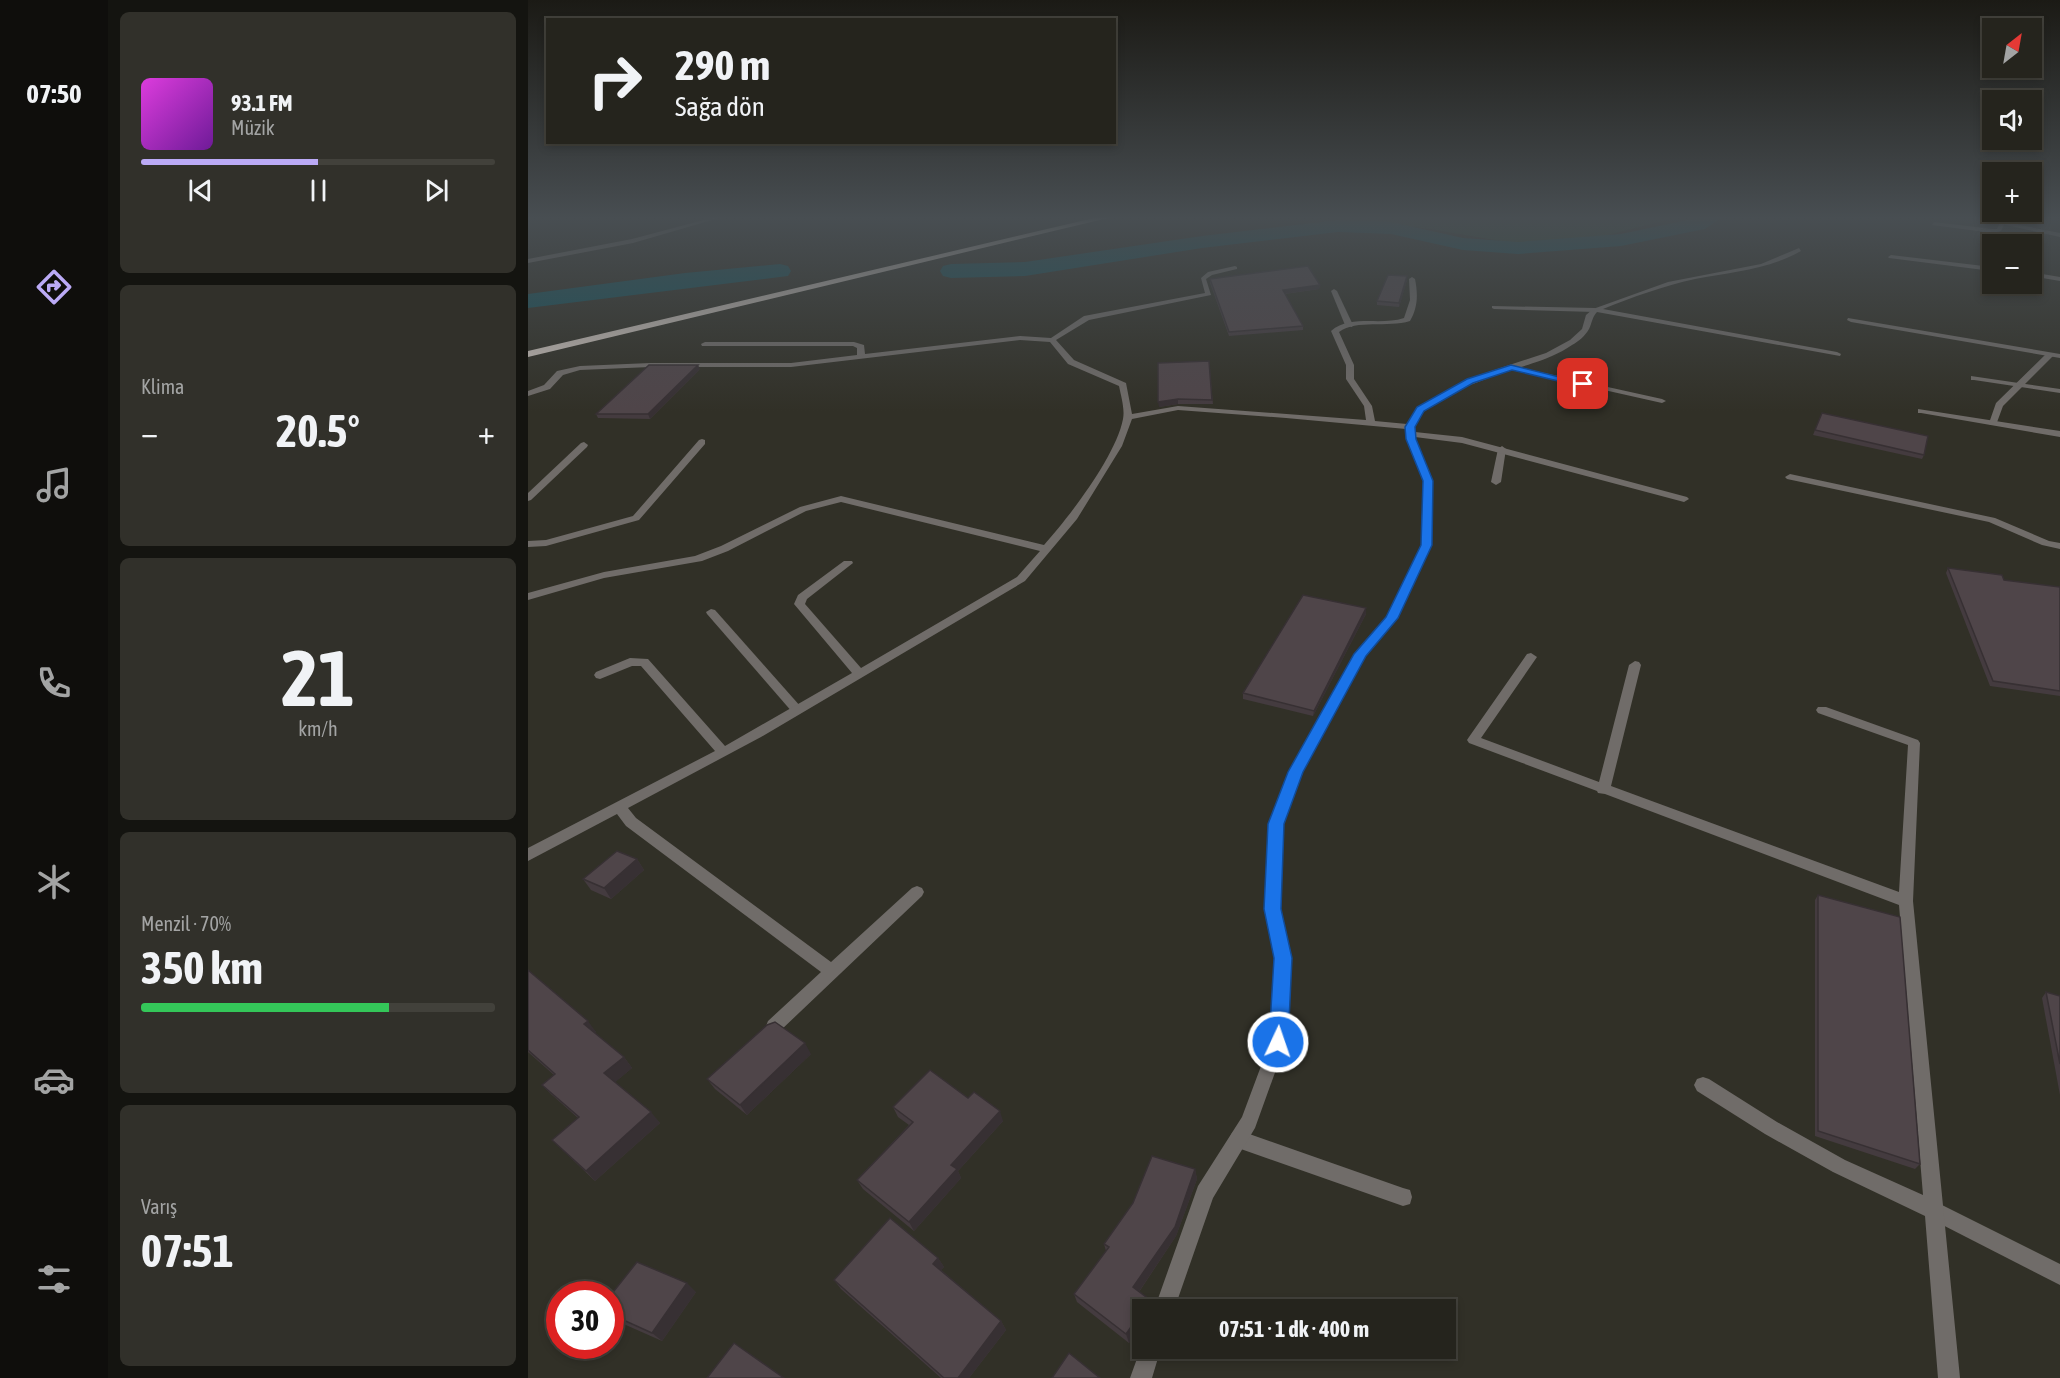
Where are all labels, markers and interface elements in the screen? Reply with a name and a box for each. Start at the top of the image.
north arrow [1982,18,2042,78]
map controls [1982,18,2042,294]
text: 290 m [675,41,770,89]
icon: right [576,42,654,120]
text: 07:50 [26,78,82,109]
text: 93.1 FM [231,90,293,116]
button: sound [1982,90,2042,150]
text: Sağa dön [675,91,765,122]
text: Müzik [231,116,275,139]
button: + [1982,162,2042,222]
icon: previous [184,174,217,207]
icon: pause [302,174,335,207]
icon: next [420,174,453,207]
button: − [1982,234,2042,294]
icon: directions [33,266,75,308]
pin [1557,358,1608,409]
icon: arrive [1566,367,1599,400]
text: Klima [141,375,184,398]
text: 20.5° [276,405,360,457]
text: − [141,413,158,451]
text: + [478,413,495,451]
icon: music [33,464,75,506]
text: 21 [281,633,355,723]
icon: phone [33,662,75,704]
text: km/h [298,717,338,740]
icon: climate [33,861,75,903]
text: Menzil · 70% [141,912,231,935]
text: 350 km [141,942,263,994]
position arrow [1246,1010,1310,1074]
icon: car [33,1059,75,1101]
text: Varış [141,1195,177,1218]
text: 07:51 [141,1225,234,1277]
icon: filters [33,1258,75,1300]
speed limit sign: 30 [546,1281,624,1359]
text: 07:51 · 1 dk · 400 m [1219,1316,1369,1342]

